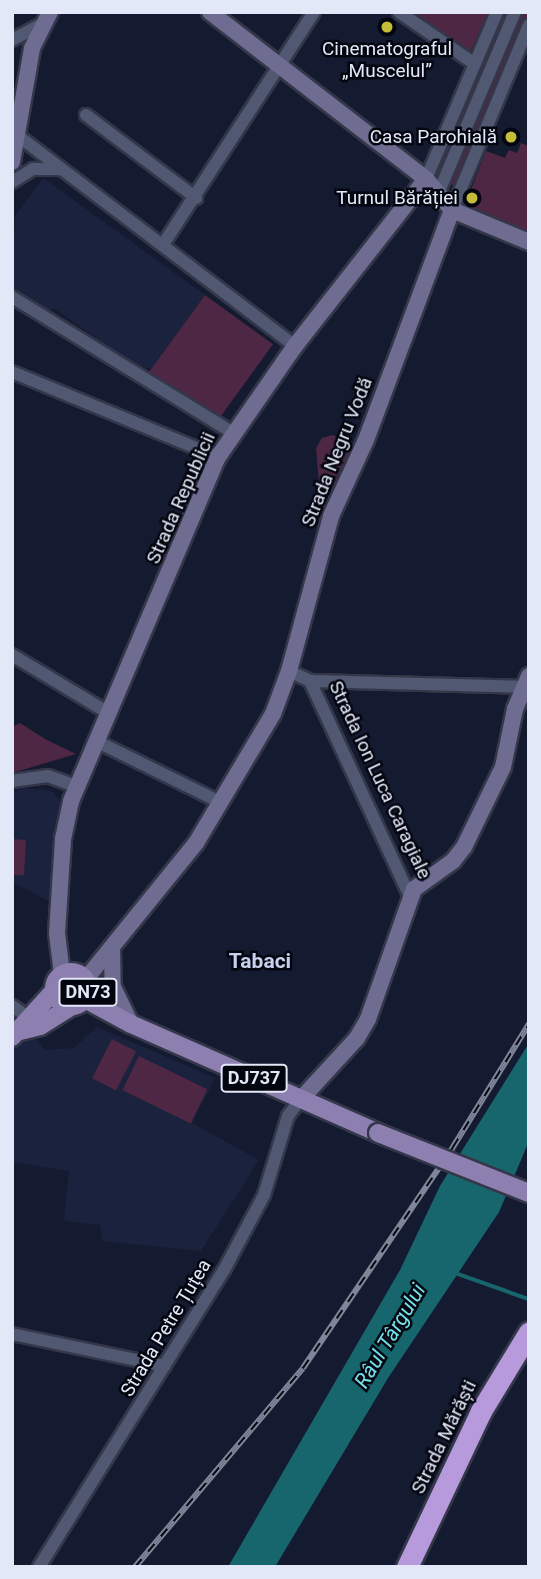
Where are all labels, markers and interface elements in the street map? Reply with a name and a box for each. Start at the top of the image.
marker: Cinematograful „Muscelul” [379,19,395,35]
place label: Cinematograful „Muscelul” [322,38,452,82]
place label: Casa Parohială [370,126,497,148]
marker: Casa Parohială [503,129,519,145]
place label: Turnul Bărăției [336,187,458,209]
marker: Turnul Bărăției [464,190,480,206]
street label: Strada Negru Vodă [297,374,377,530]
street label: Strada Republicii [142,429,220,567]
street label: Strada Ion Luca Caragiale [324,677,436,883]
district label: Tabaci [229,948,291,974]
road number: DN73 [58,978,118,1007]
road number: DJ737 [219,1064,289,1092]
street label: Strada Petre Țuțea [116,1255,216,1401]
water label: Râul Târgului [349,1279,431,1393]
street label: Strada Mărăști [407,1376,481,1498]

